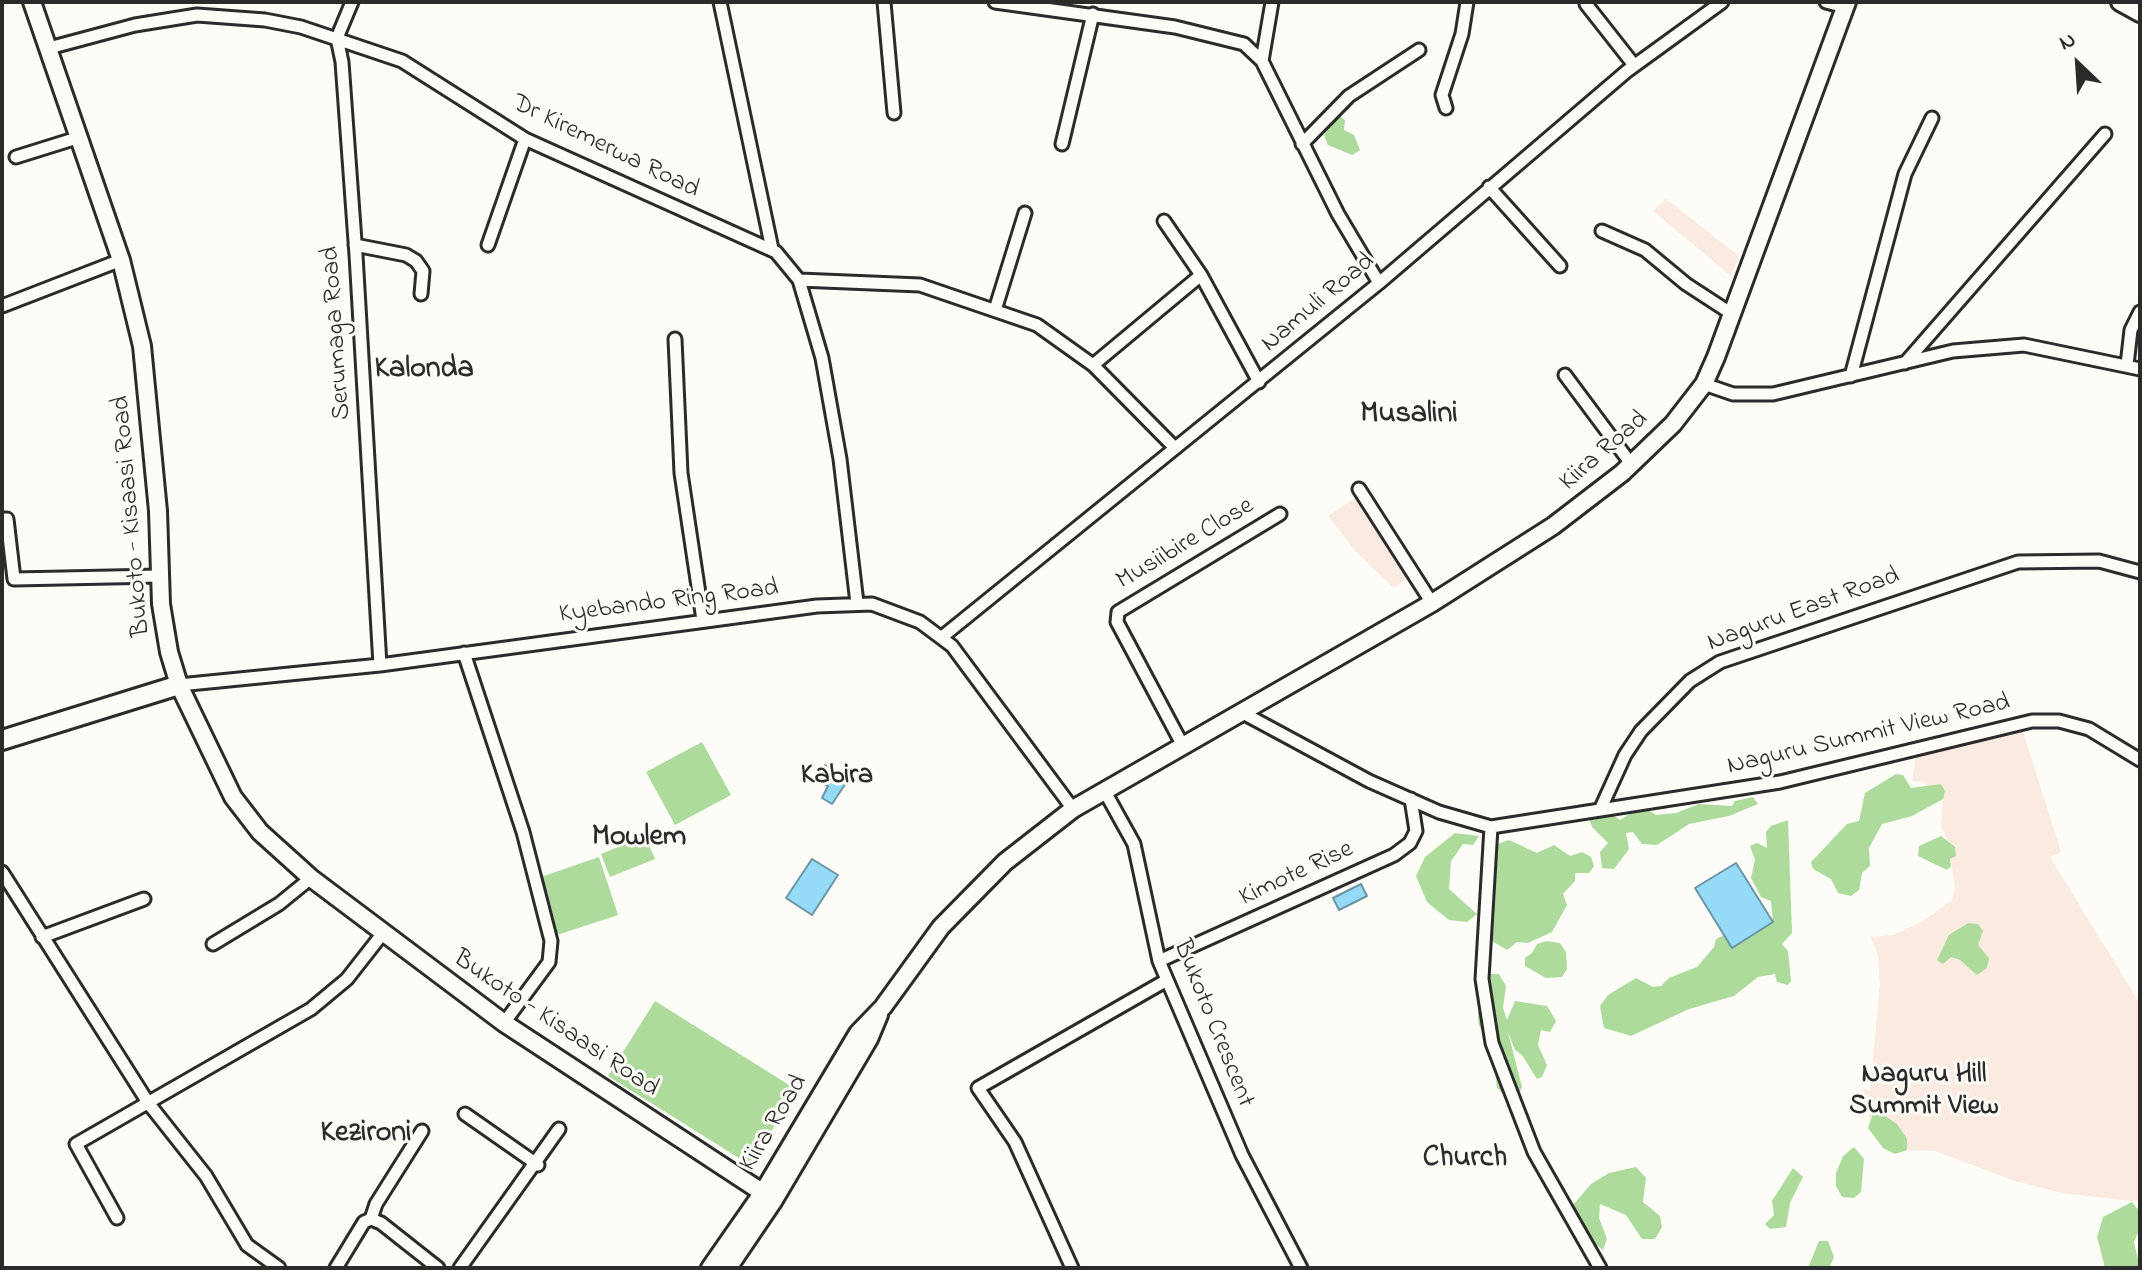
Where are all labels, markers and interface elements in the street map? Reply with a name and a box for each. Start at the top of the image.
north arrow [2038,24,2118,104]
text: N [2054,25,2081,60]
street label: Dr Kiremerwa Road [506,89,704,207]
street label: Serumaga Road [316,245,360,421]
street label: Namuli Road [1256,247,1382,361]
district label: Kalonda [374,353,474,389]
street label: Bukoto - Kisaasi Road [107,394,159,638]
district label: Musalini [1360,398,1458,434]
street label: Kiira Road [1554,405,1656,499]
street label: Musiibire Close [1112,492,1260,598]
street label: Naguru East Road [1704,562,1904,660]
street label: Kyebando Ring Road [558,574,780,632]
street label: Naguru Summit View Road [1725,688,2013,784]
district label: Kabira [801,760,873,794]
district label: Mowlem [592,821,686,857]
street label: Kimote Rise [1235,835,1359,915]
street label: Bukoto Crescent [1164,936,1260,1112]
street label: Bukoto - Kisaasi Road [446,944,664,1106]
district label: Naguru Hill Summit View [1849,1059,1999,1125]
street label: Kiira Road [734,1070,816,1178]
district label: Kezironi [320,1117,412,1153]
district label: Church [1423,1142,1507,1178]

